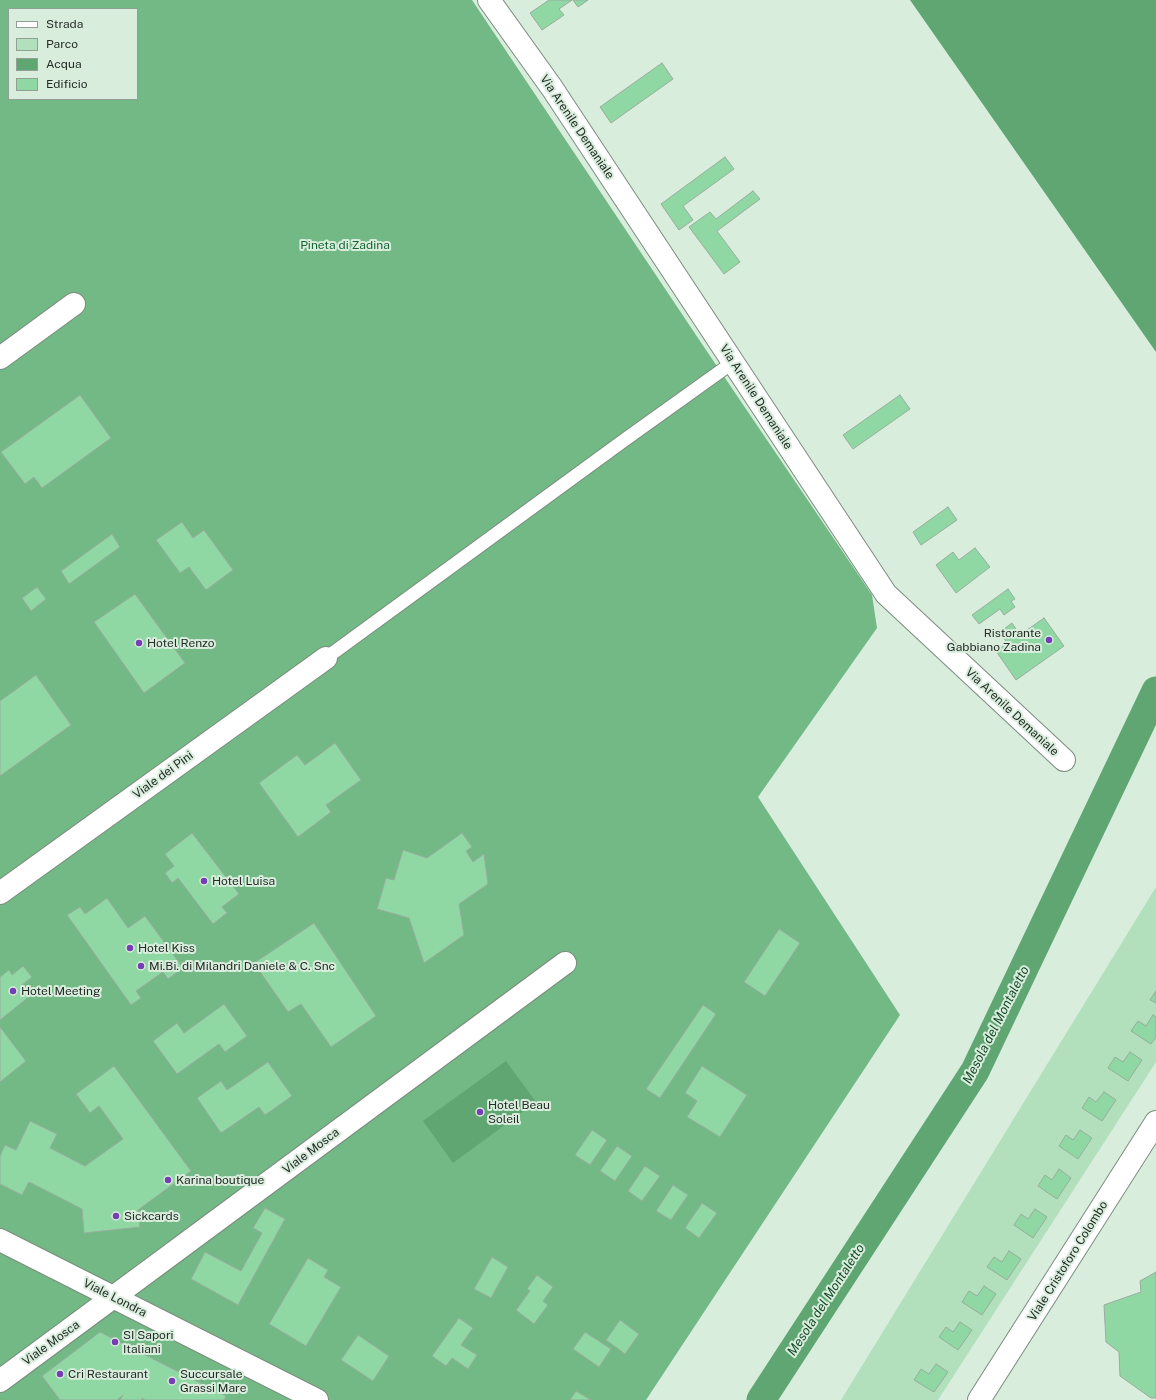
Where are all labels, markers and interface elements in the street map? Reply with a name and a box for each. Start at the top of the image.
legend [8,8,138,100]
text: Strada [46,17,83,31]
text: Parco [46,37,78,51]
text: Acqua [46,57,82,71]
street label: Via Arenile Demaniale [537,72,617,182]
text: Edificio [46,77,88,91]
park label: Pineta di Zadina [300,238,390,252]
street label: Via Arenile Demaniale [717,342,795,452]
place label: Ristorante Gabbiano Zadina [947,626,1041,654]
marker: Ristorante Gabbiano Zadina [1044,635,1054,645]
place label: Hotel Renzo [147,636,215,650]
marker: Hotel Renzo [134,638,144,648]
street label: Via Arenile Demaniale [962,665,1062,759]
street label: Viale dei Pini [130,748,196,802]
place label: Hotel Luisa [212,874,275,888]
marker: Hotel Luisa [199,876,209,886]
place label: Hotel Kiss [138,941,195,955]
marker: Hotel Kiss [125,943,135,953]
place label: Mi.Bi. di Milandri Daniele & C. Snc [149,959,335,973]
marker: Mi.Bi. di Milandri Daniele & C. Snc [136,961,146,971]
water label: Mesola del Montaletto [960,964,1032,1086]
place label: Hotel Meeting [21,984,100,998]
marker: Hotel Meeting [8,986,18,996]
place label: Hotel Beau Soleil [488,1098,550,1126]
marker: Hotel Beau Soleil [475,1107,485,1117]
street label: Viale Mosca [280,1125,342,1177]
place label: Karina boutique [176,1173,264,1187]
marker: Karina boutique [163,1175,173,1185]
street label: Viale Cristoforo Colombo [1025,1198,1111,1324]
place label: Sickcards [124,1209,179,1223]
marker: Sickcards [111,1211,121,1221]
water label: Mesola del Montaletto [784,1241,868,1359]
street label: Viale Londra [81,1276,149,1320]
street label: Viale Mosca [20,1317,82,1369]
place label: SI Sapori Italiani [123,1328,174,1356]
marker: SI Sapori Italiani [110,1337,120,1347]
place label: Cri Restaurant [68,1367,148,1381]
place label: Succursale Grassi Mare [180,1367,246,1395]
marker: Cri Restaurant [55,1369,65,1379]
marker: Succursale Grassi Mare [167,1376,177,1386]

